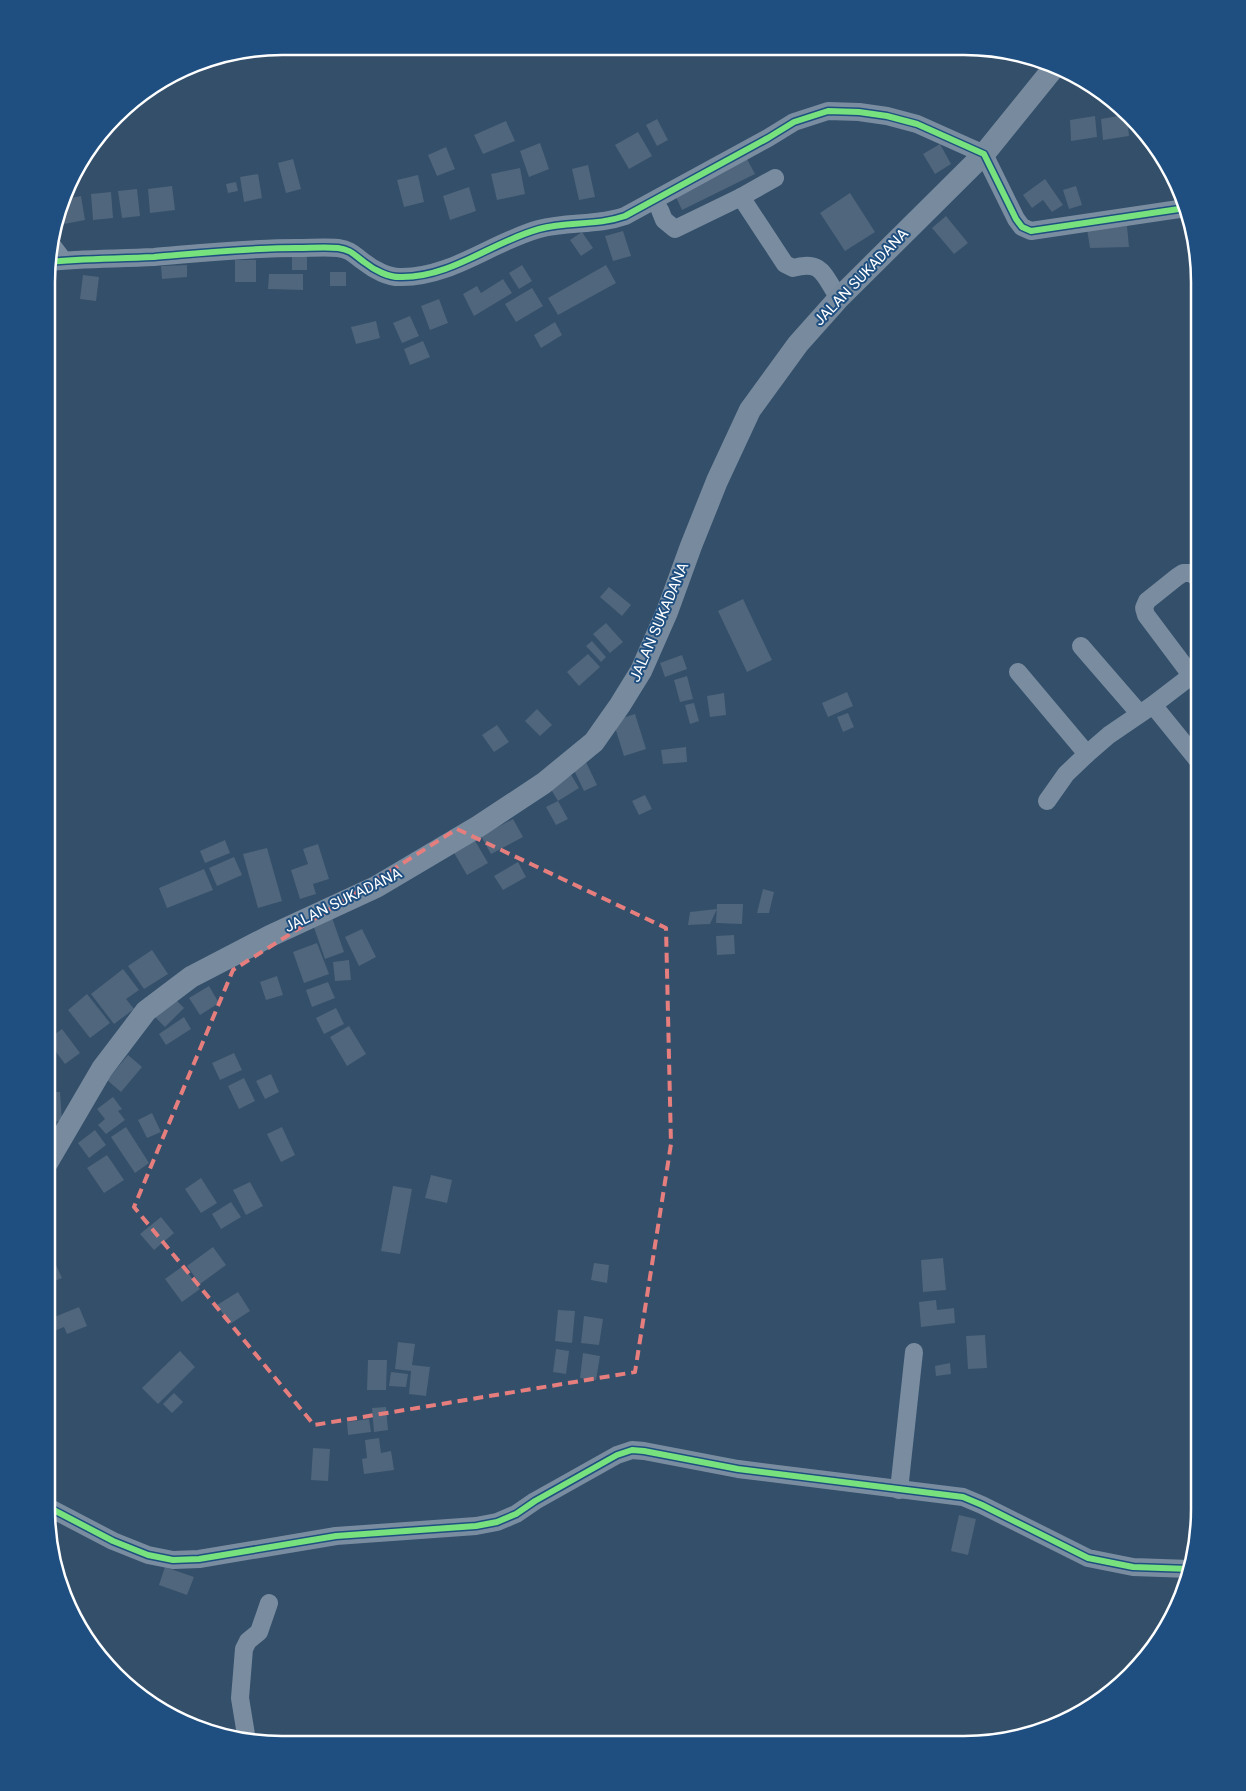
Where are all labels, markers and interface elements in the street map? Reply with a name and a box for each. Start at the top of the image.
street label: JALAN SUKADANA [810,224,912,329]
street label: JALAN SUKADANA [626,559,692,685]
street label: JALAN SUKADANA [281,864,405,936]

